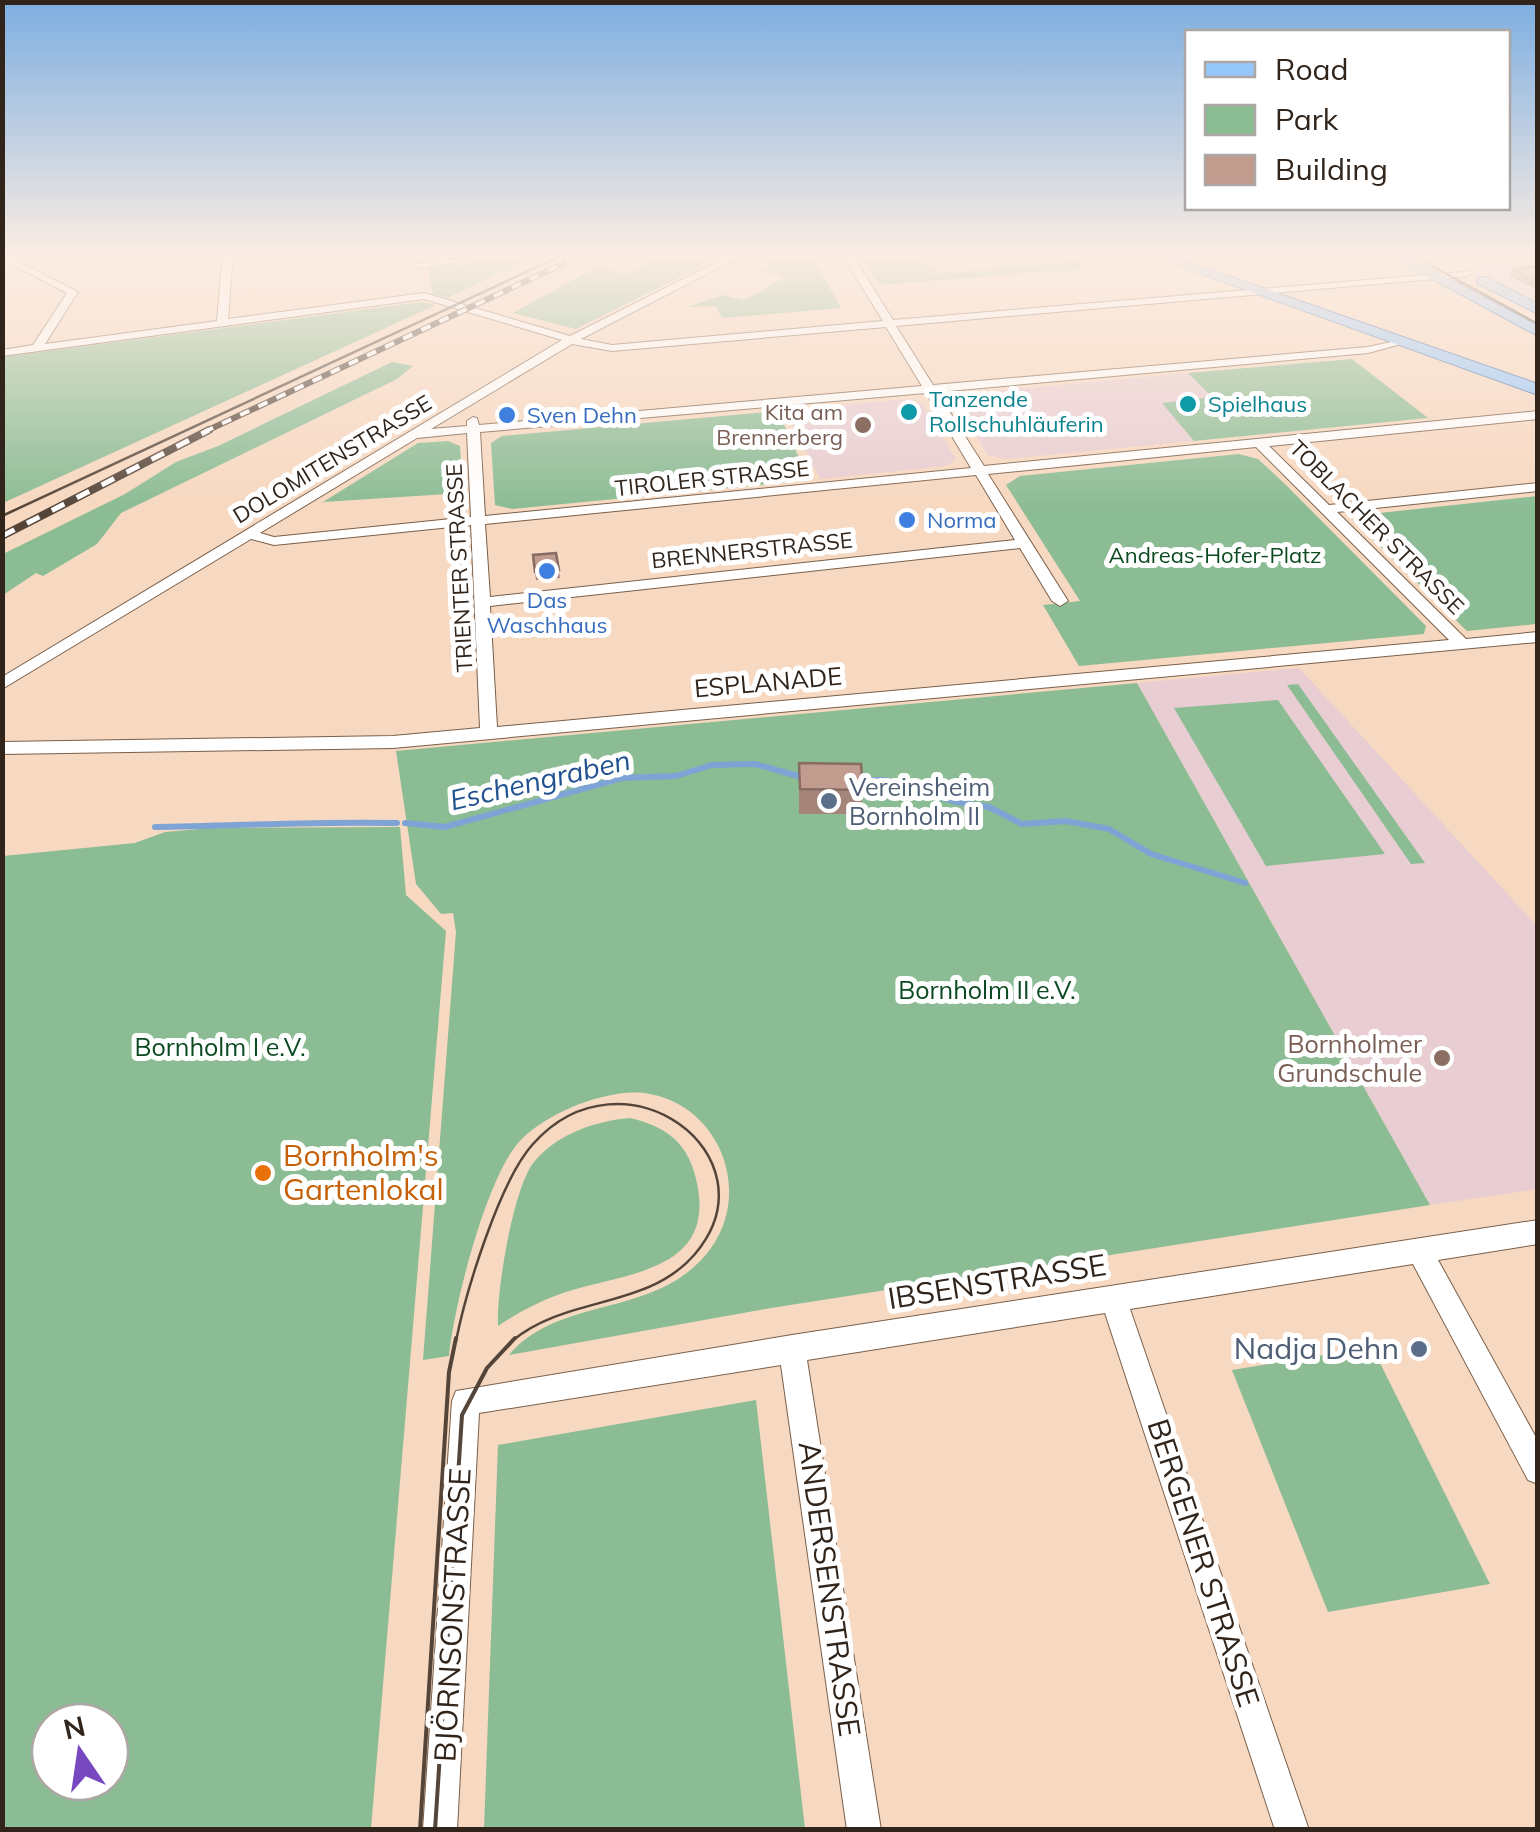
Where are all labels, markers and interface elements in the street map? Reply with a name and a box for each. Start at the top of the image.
legend [1185,30,1510,210]
text: Road [1275,50,1349,88]
text: Park [1275,100,1339,138]
text: Building [1275,150,1388,188]
place label: Tanzende Rollschuhläuferin [929,385,1104,438]
street label: DOLOMITENSTRASSE [228,389,436,529]
place label: Spielhaus [1208,390,1307,418]
marker: Spielhaus [1177,393,1199,415]
place label: Kita am Brennerberg [716,398,843,451]
place label: Sven Dehn [527,401,637,429]
marker: Tanzende Rollschuhläuferin [898,401,920,423]
marker: Sven Dehn [496,404,518,426]
marker: Kita am Brennerberg [852,414,874,436]
street label: TOBLACHER STRASSE [1284,434,1470,620]
street label: TIROLER STRASSE [614,454,810,502]
street label: TRIENTER STRASSE [440,463,478,673]
place label: Norma [927,506,997,534]
marker: Norma [896,509,918,531]
street label: BRENNERSTRASSE [650,526,854,574]
park label: Andreas-Hofer-Platz [1109,541,1321,569]
marker: Das Waschhaus [536,560,558,582]
place label: Das Waschhaus [487,586,607,639]
street label: ESPLANADE [693,660,843,703]
water label: Eschengraben [446,742,634,817]
place label: Vereinsheim Bornholm II [849,771,990,831]
marker: Vereinsheim Bornholm II [818,790,840,812]
park label: Bornholm II e.V. [898,974,1076,1005]
place label: Bornholmer Grundschule [1277,1028,1422,1088]
park label: Bornholm I e.V. [134,1031,306,1062]
marker: Bornholmer Grundschule [1431,1047,1453,1069]
place label: Bornholm's Gartenlokal [283,1136,444,1208]
marker: Bornholm's Gartenlokal [252,1162,274,1184]
street label: IBSENSTRASSE [885,1245,1109,1317]
place label: Nadja Dehn [1234,1329,1399,1367]
marker: Nadja Dehn [1408,1338,1430,1360]
street label: BERGENER STRASSE [1139,1414,1268,1711]
street label: ANDERSENSTRASSE [790,1439,870,1739]
street label: BJÖRNSONSTRASSE [425,1467,479,1763]
north arrow [30,1702,130,1802]
text: N [60,1708,88,1747]

